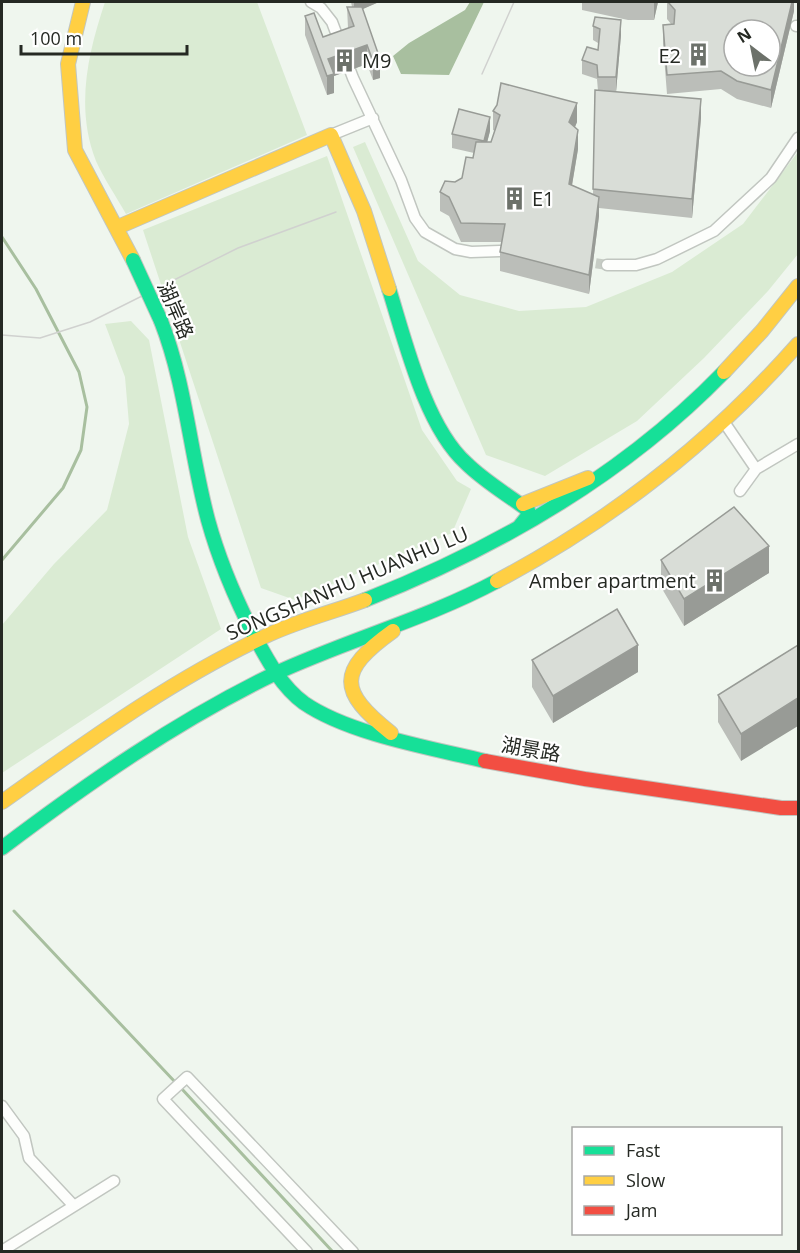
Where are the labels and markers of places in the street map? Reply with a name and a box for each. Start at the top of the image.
place label: E2 [658,42,681,69]
building icon: E2 [686,42,712,68]
building icon: M9 [331,47,357,73]
place label: M9 [362,47,391,74]
building icon: E1 [501,185,527,211]
place label: E1 [532,185,555,212]
place label: Amber apartment [529,567,696,594]
building icon: Amber apartment [701,567,727,593]

